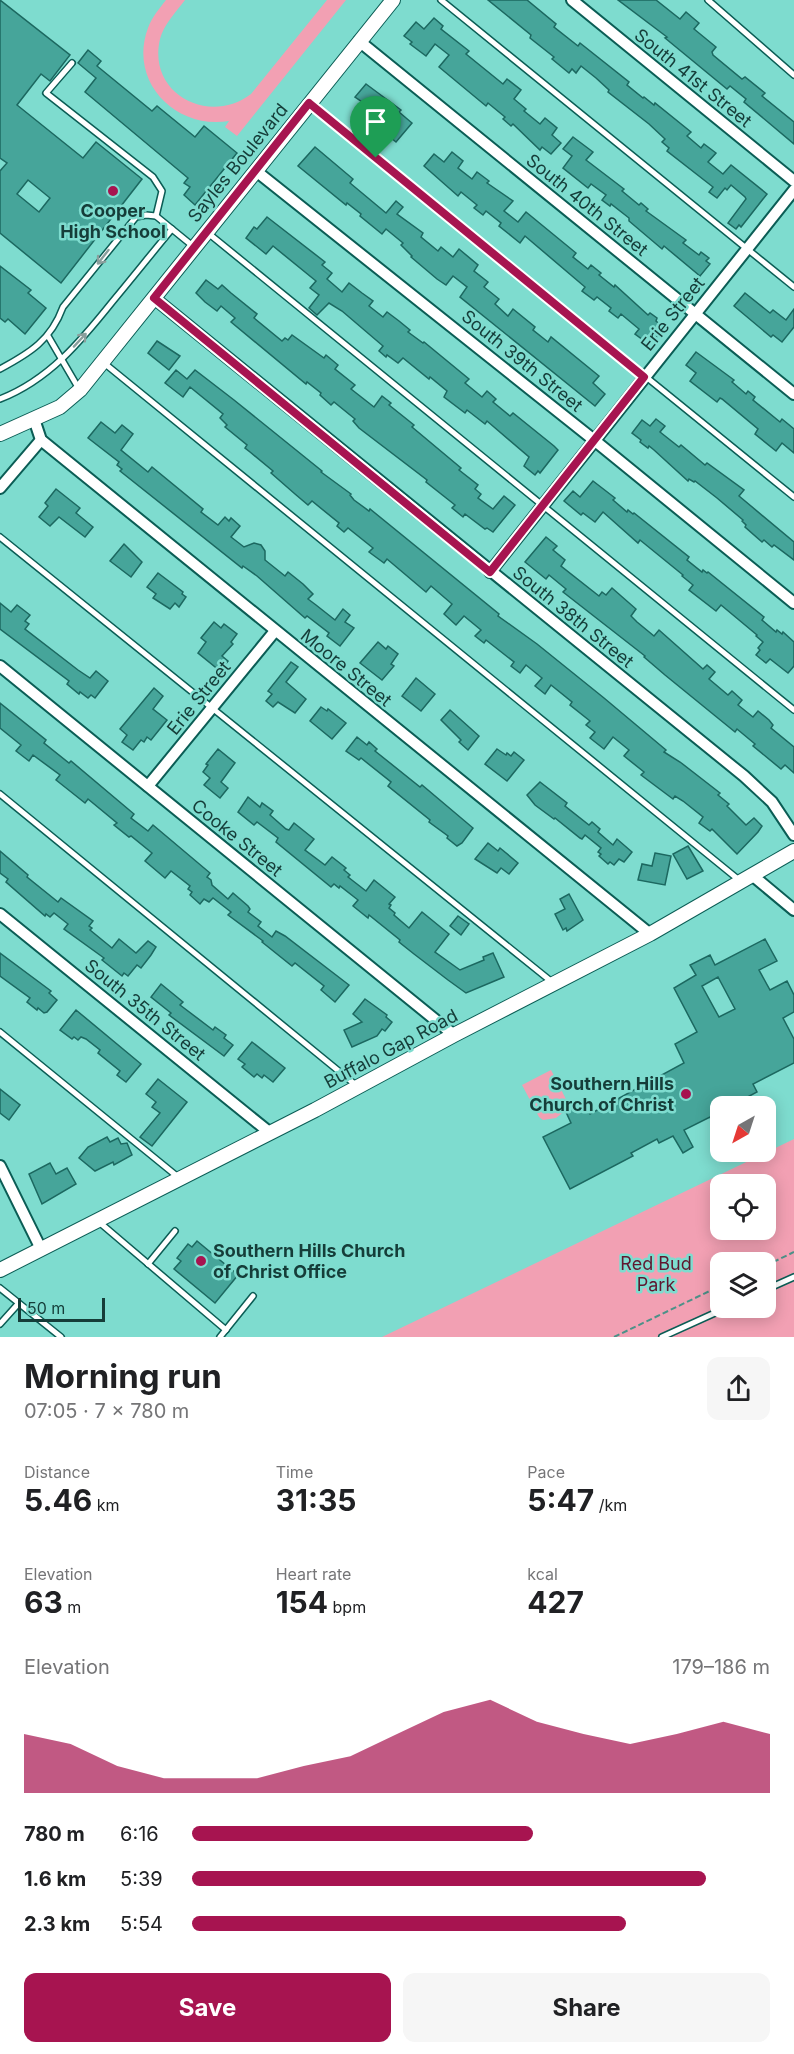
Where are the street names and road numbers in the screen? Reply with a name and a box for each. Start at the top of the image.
street label: South 41st Street [631,24,756,131]
street label: Sayles Boulevard [183,99,292,226]
street label: South 40th Street [522,149,652,260]
street label: Erie Street [637,273,709,355]
street label: South 39th Street [458,305,587,416]
street label: South 38th Street [509,561,638,672]
street label: Moore Street [297,625,396,711]
street label: Erie Street [163,657,235,739]
street label: Cooke Street [188,795,287,881]
street label: South 35th Street [81,955,210,1065]
street label: Buffalo Gap Road [320,1005,461,1093]

